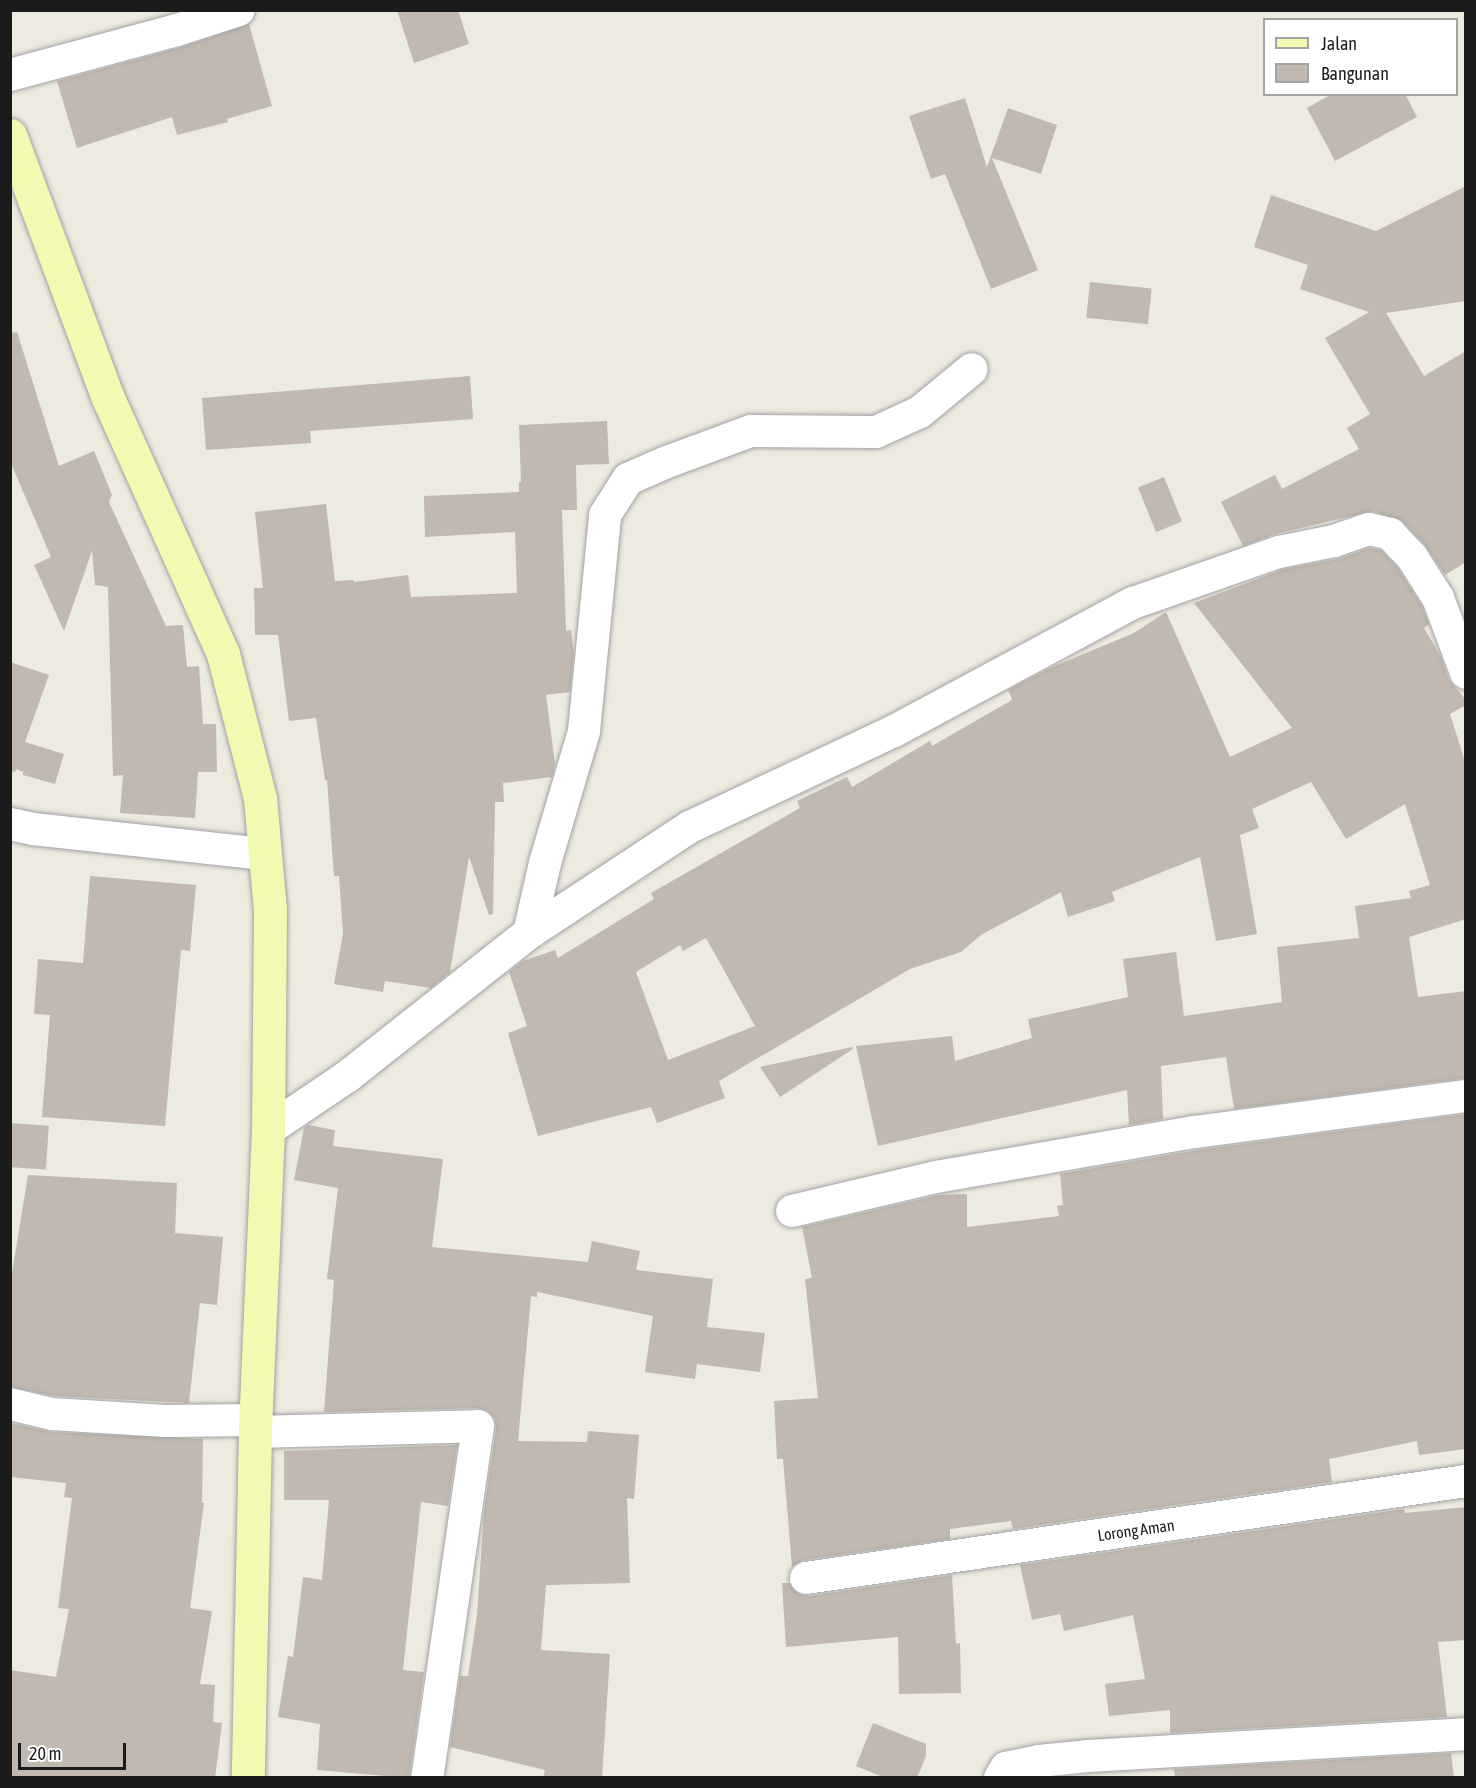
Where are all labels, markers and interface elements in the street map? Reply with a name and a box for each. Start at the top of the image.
legend [1263,18,1458,96]
text: Jalan [1321,33,1357,54]
text: Bangunan [1321,63,1389,84]
street label: Lorong Aman [1096,1515,1176,1545]
scale bar [21,1731,129,1769]
text: 20 m [29,1743,61,1764]

